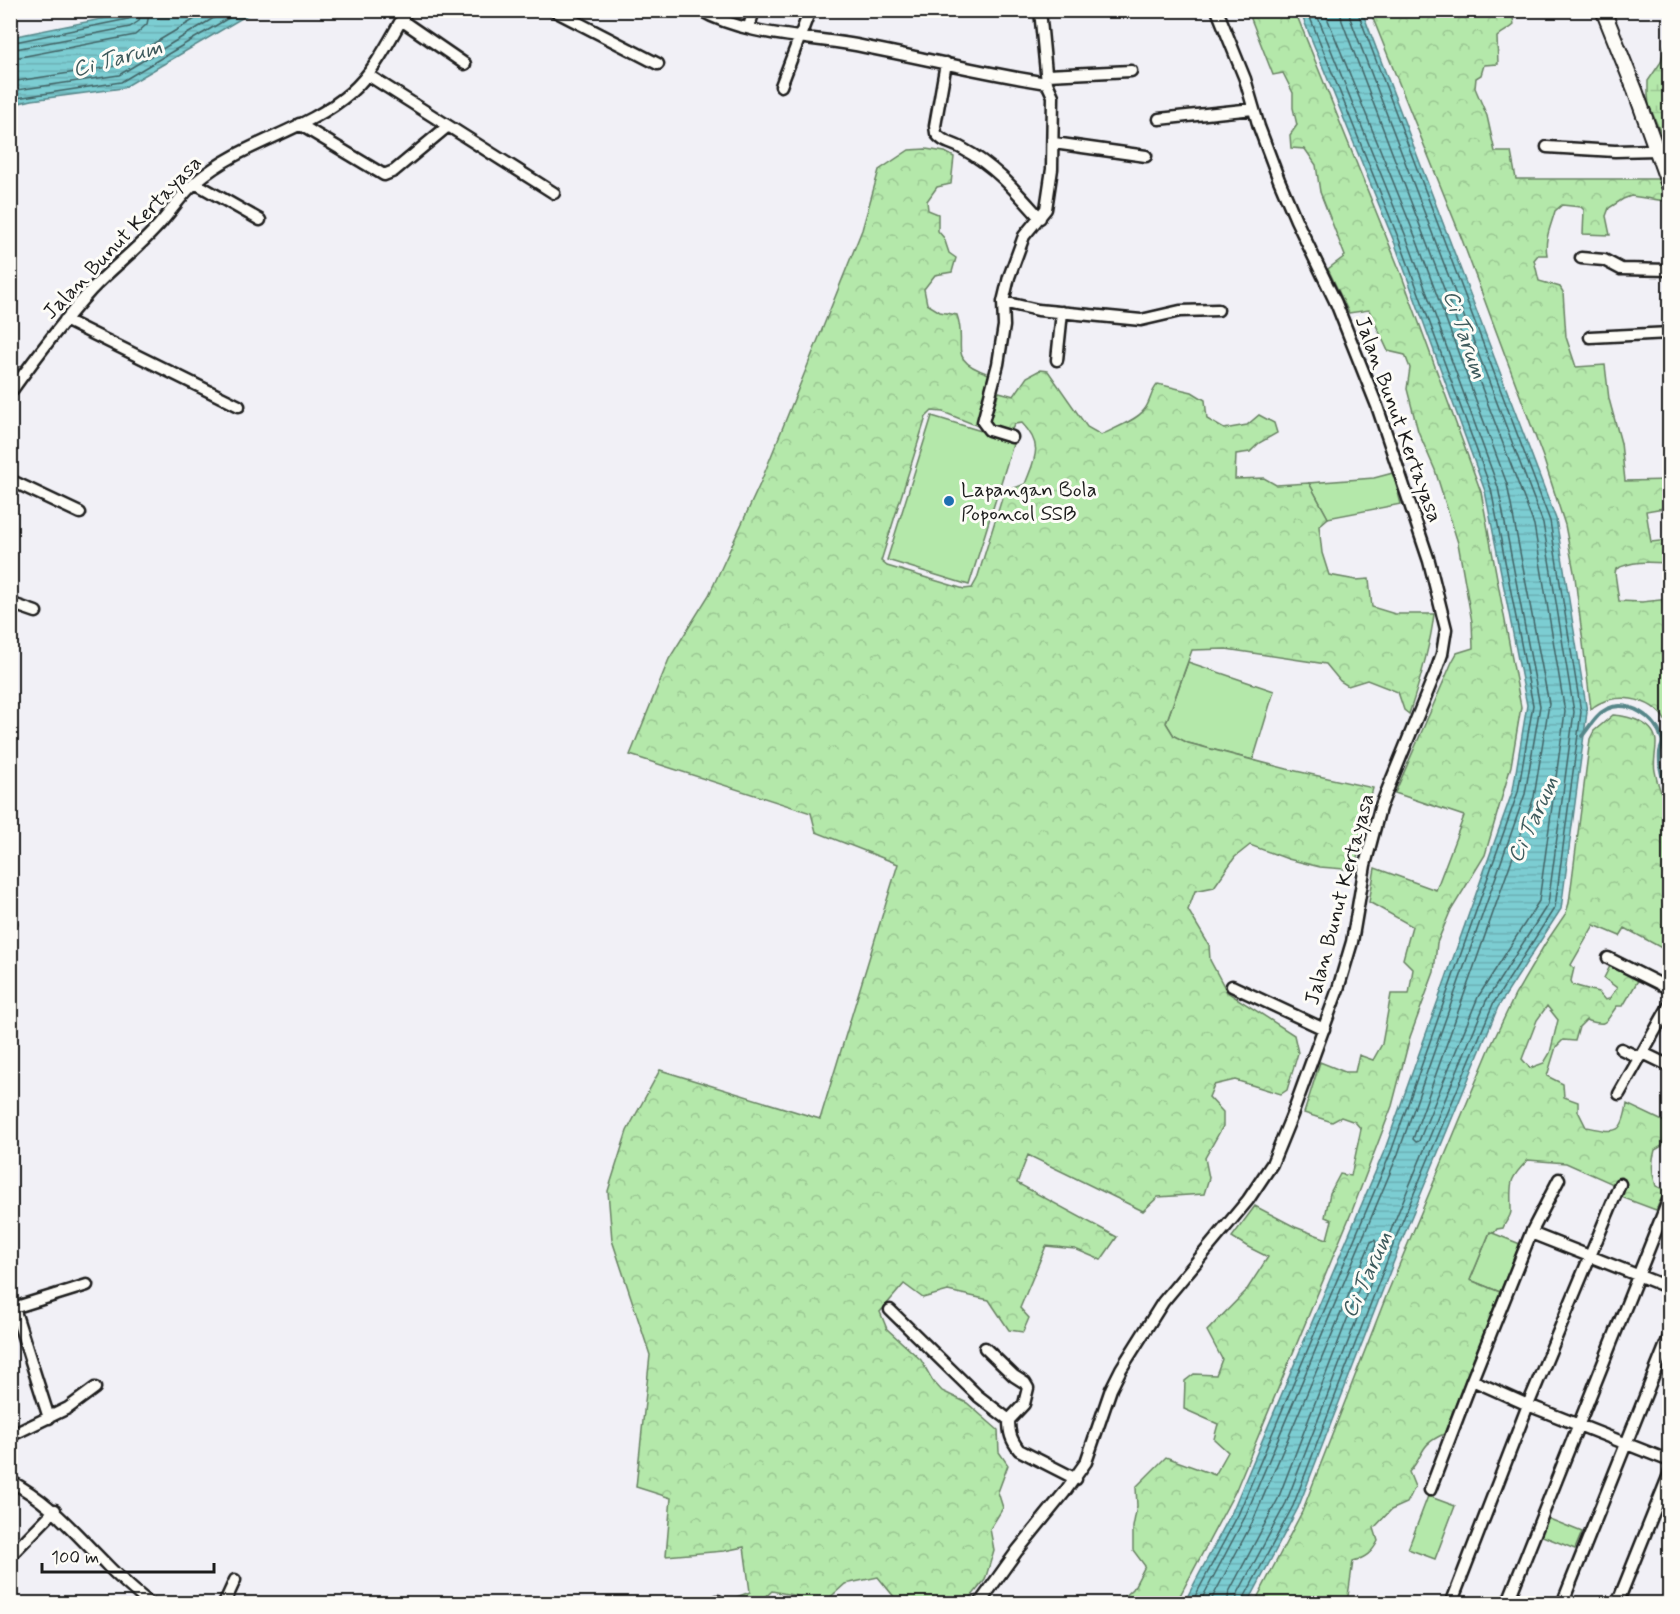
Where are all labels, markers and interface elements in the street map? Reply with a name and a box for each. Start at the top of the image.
water label: Ci Tarum [70,34,165,84]
street label: Jalan Bunut Kertayasa [37,150,208,326]
water label: Ci Tarum [1436,287,1492,383]
street label: Jalan Bunut Kertayasa [1348,312,1448,527]
place label: Lapangan Bola Poponcol SSB [961,476,1097,528]
marker: Lapangan Bola Poponcol SSB [942,494,956,508]
water label: Ci Tarum [1502,772,1566,867]
street label: Jalan Bunut Kertayasa [1298,790,1382,1008]
water label: Ci Tarum [1336,1227,1400,1322]
scale bar [42,1536,214,1574]
text: 100 m [51,1546,99,1570]

